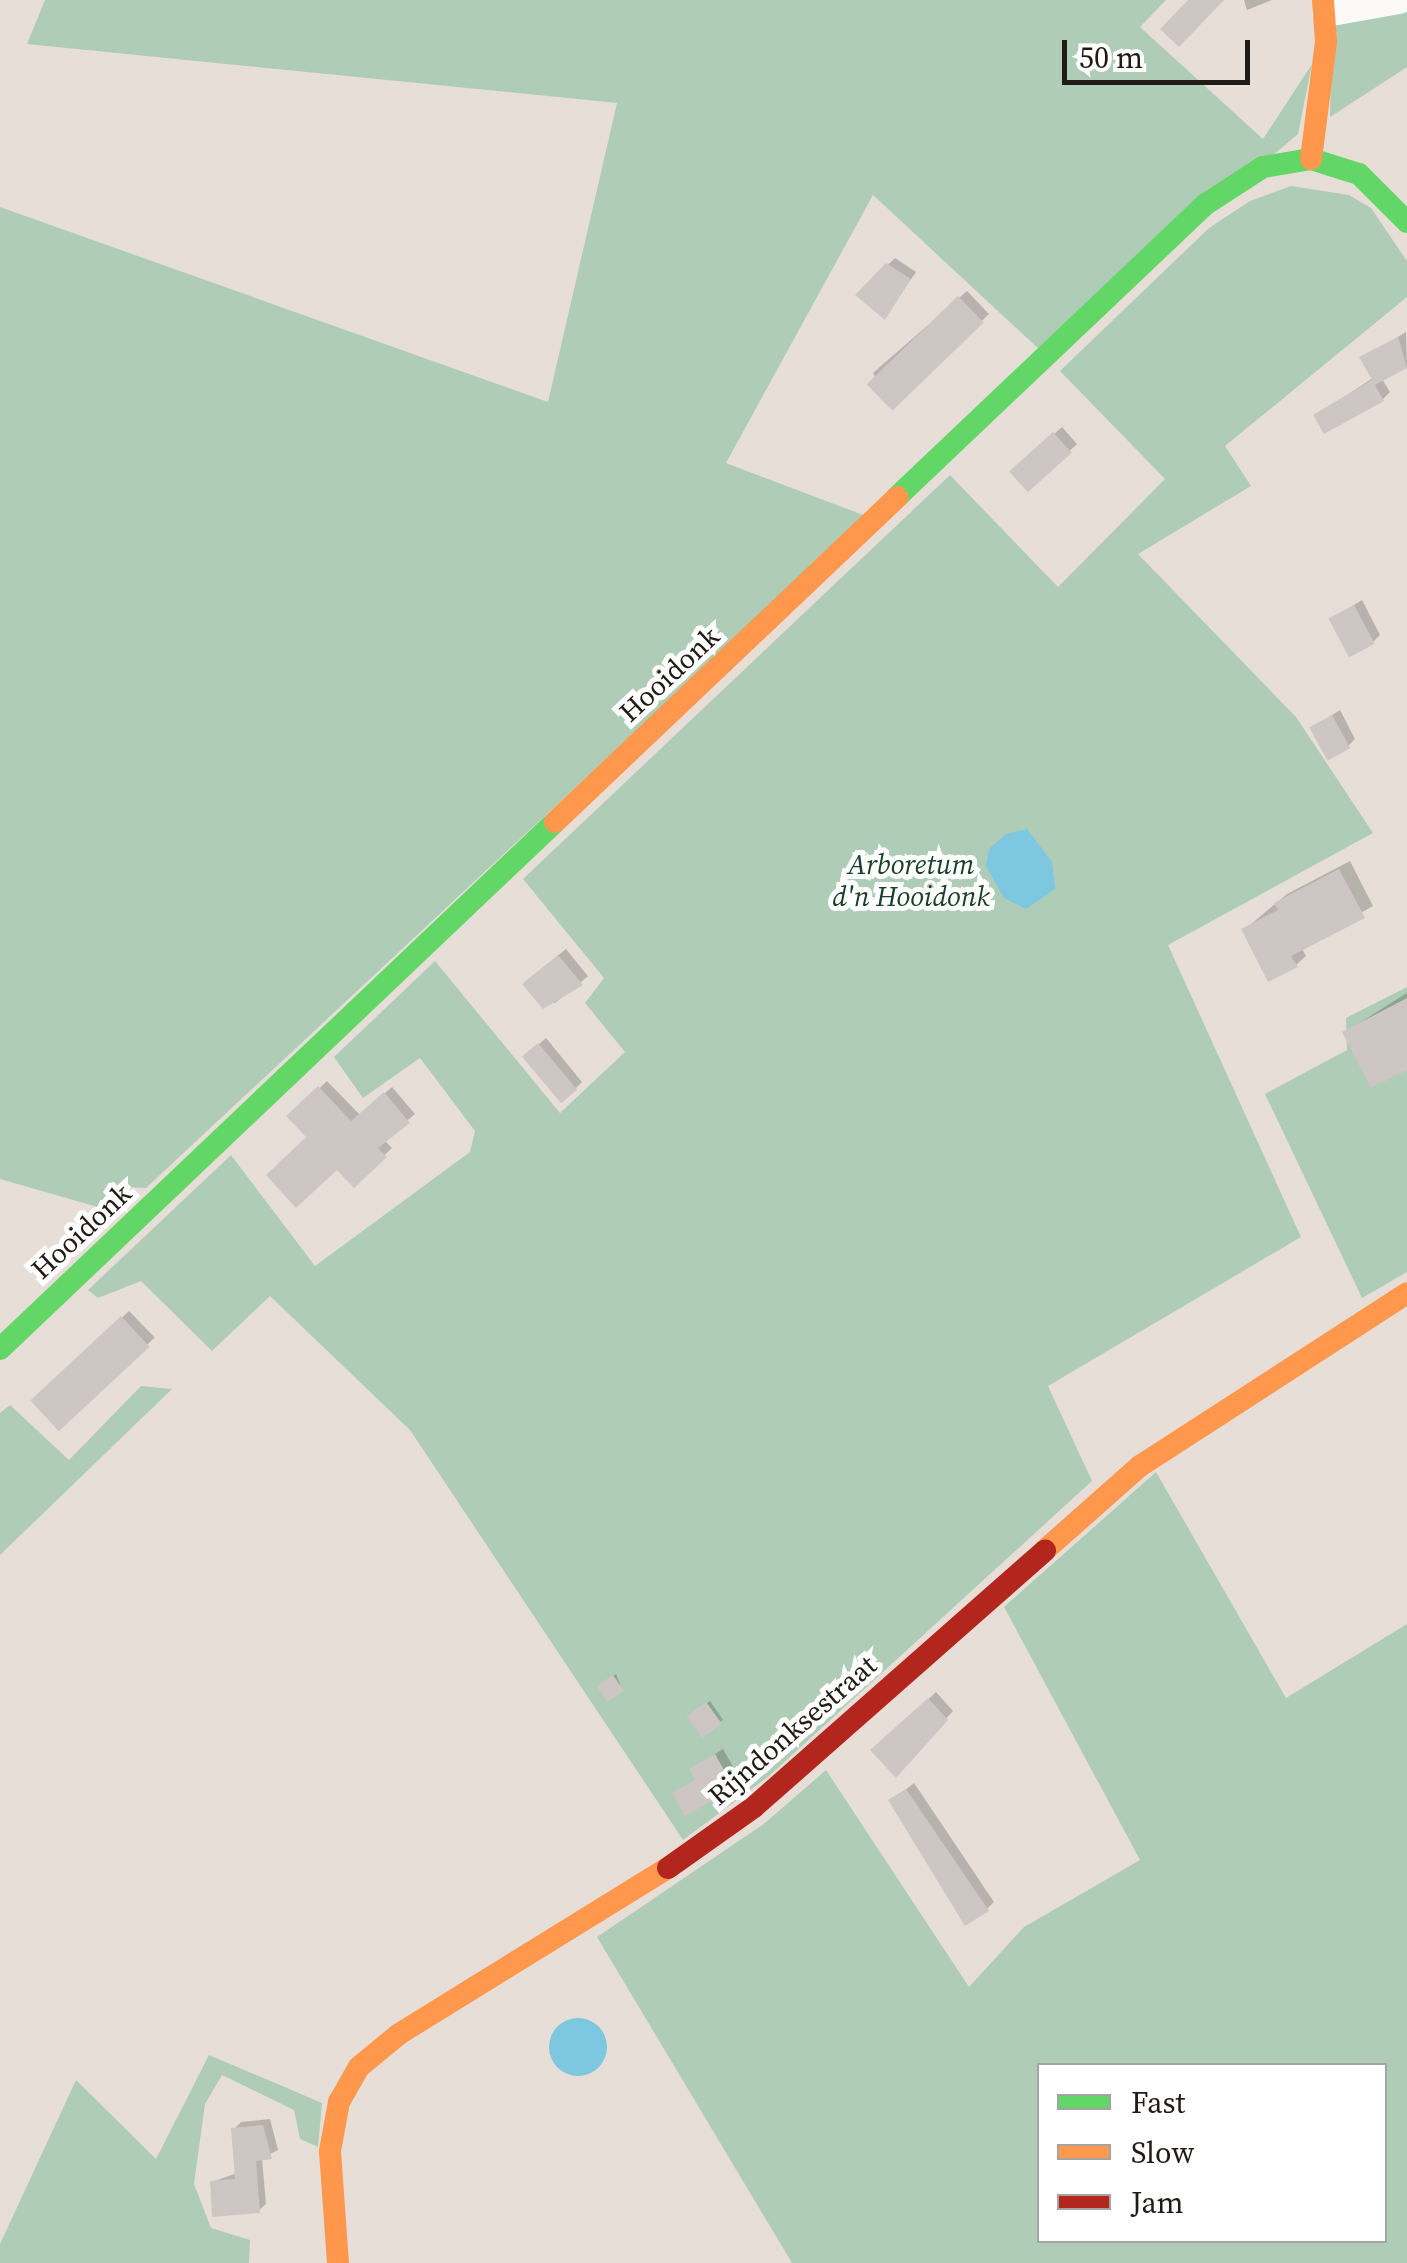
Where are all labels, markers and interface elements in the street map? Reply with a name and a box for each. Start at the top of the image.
scale bar [1067,20,1254,82]
text: 50 m [1079,37,1143,78]
street label: Hooidonk [612,619,726,729]
park label: Arboretum d'n Hooidonk [832,847,990,913]
street label: Hooidonk [24,1176,138,1286]
street label: Rijndonksestraat [701,1648,883,1812]
legend [1037,2063,1387,2243]
text: Fast [1131,2082,1185,2123]
text: Slow [1131,2132,1194,2173]
text: Jam [1131,2182,1184,2223]

